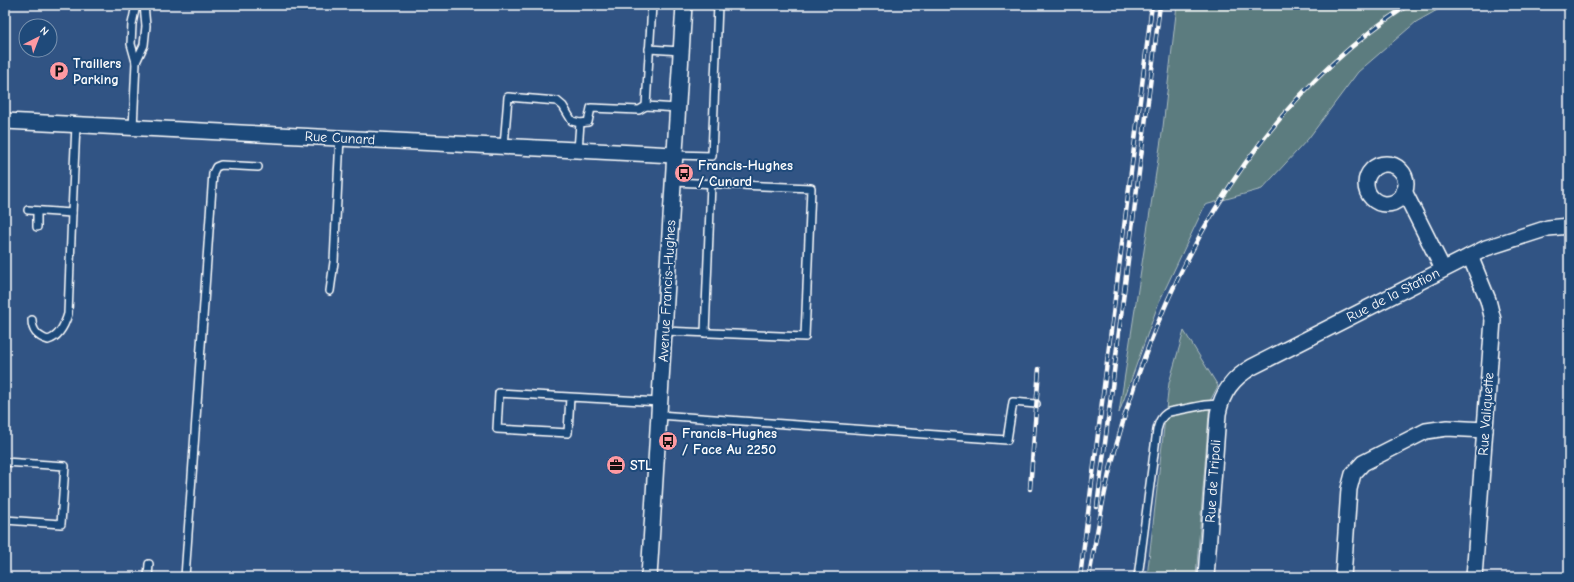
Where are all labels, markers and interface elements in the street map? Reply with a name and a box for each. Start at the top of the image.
north arrow [18,18,58,58]
text: N [37,24,51,38]
place label: Traillers Parking [73,55,121,88]
parking icon: Traillers Parking [48,60,70,82]
street label: Rue Cunard [304,128,376,148]
place label: Francis-Hughes / Cunard [698,157,793,190]
bus stop icon: Francis-Hughes / Cunard [673,162,695,184]
street label: Avenue Francis-Hughes [655,219,679,362]
street label: Rue de la Station [1344,264,1442,326]
street label: Rue Valiquette [1475,372,1497,456]
place label: Francis-Hughes / Face Au 2250 [682,425,777,458]
bus stop icon: Francis-Hughes / Face Au 2250 [657,430,679,452]
street label: Rue de Tripoli [1202,439,1224,523]
office icon: STL [605,454,627,476]
place label: STL [630,457,652,474]

